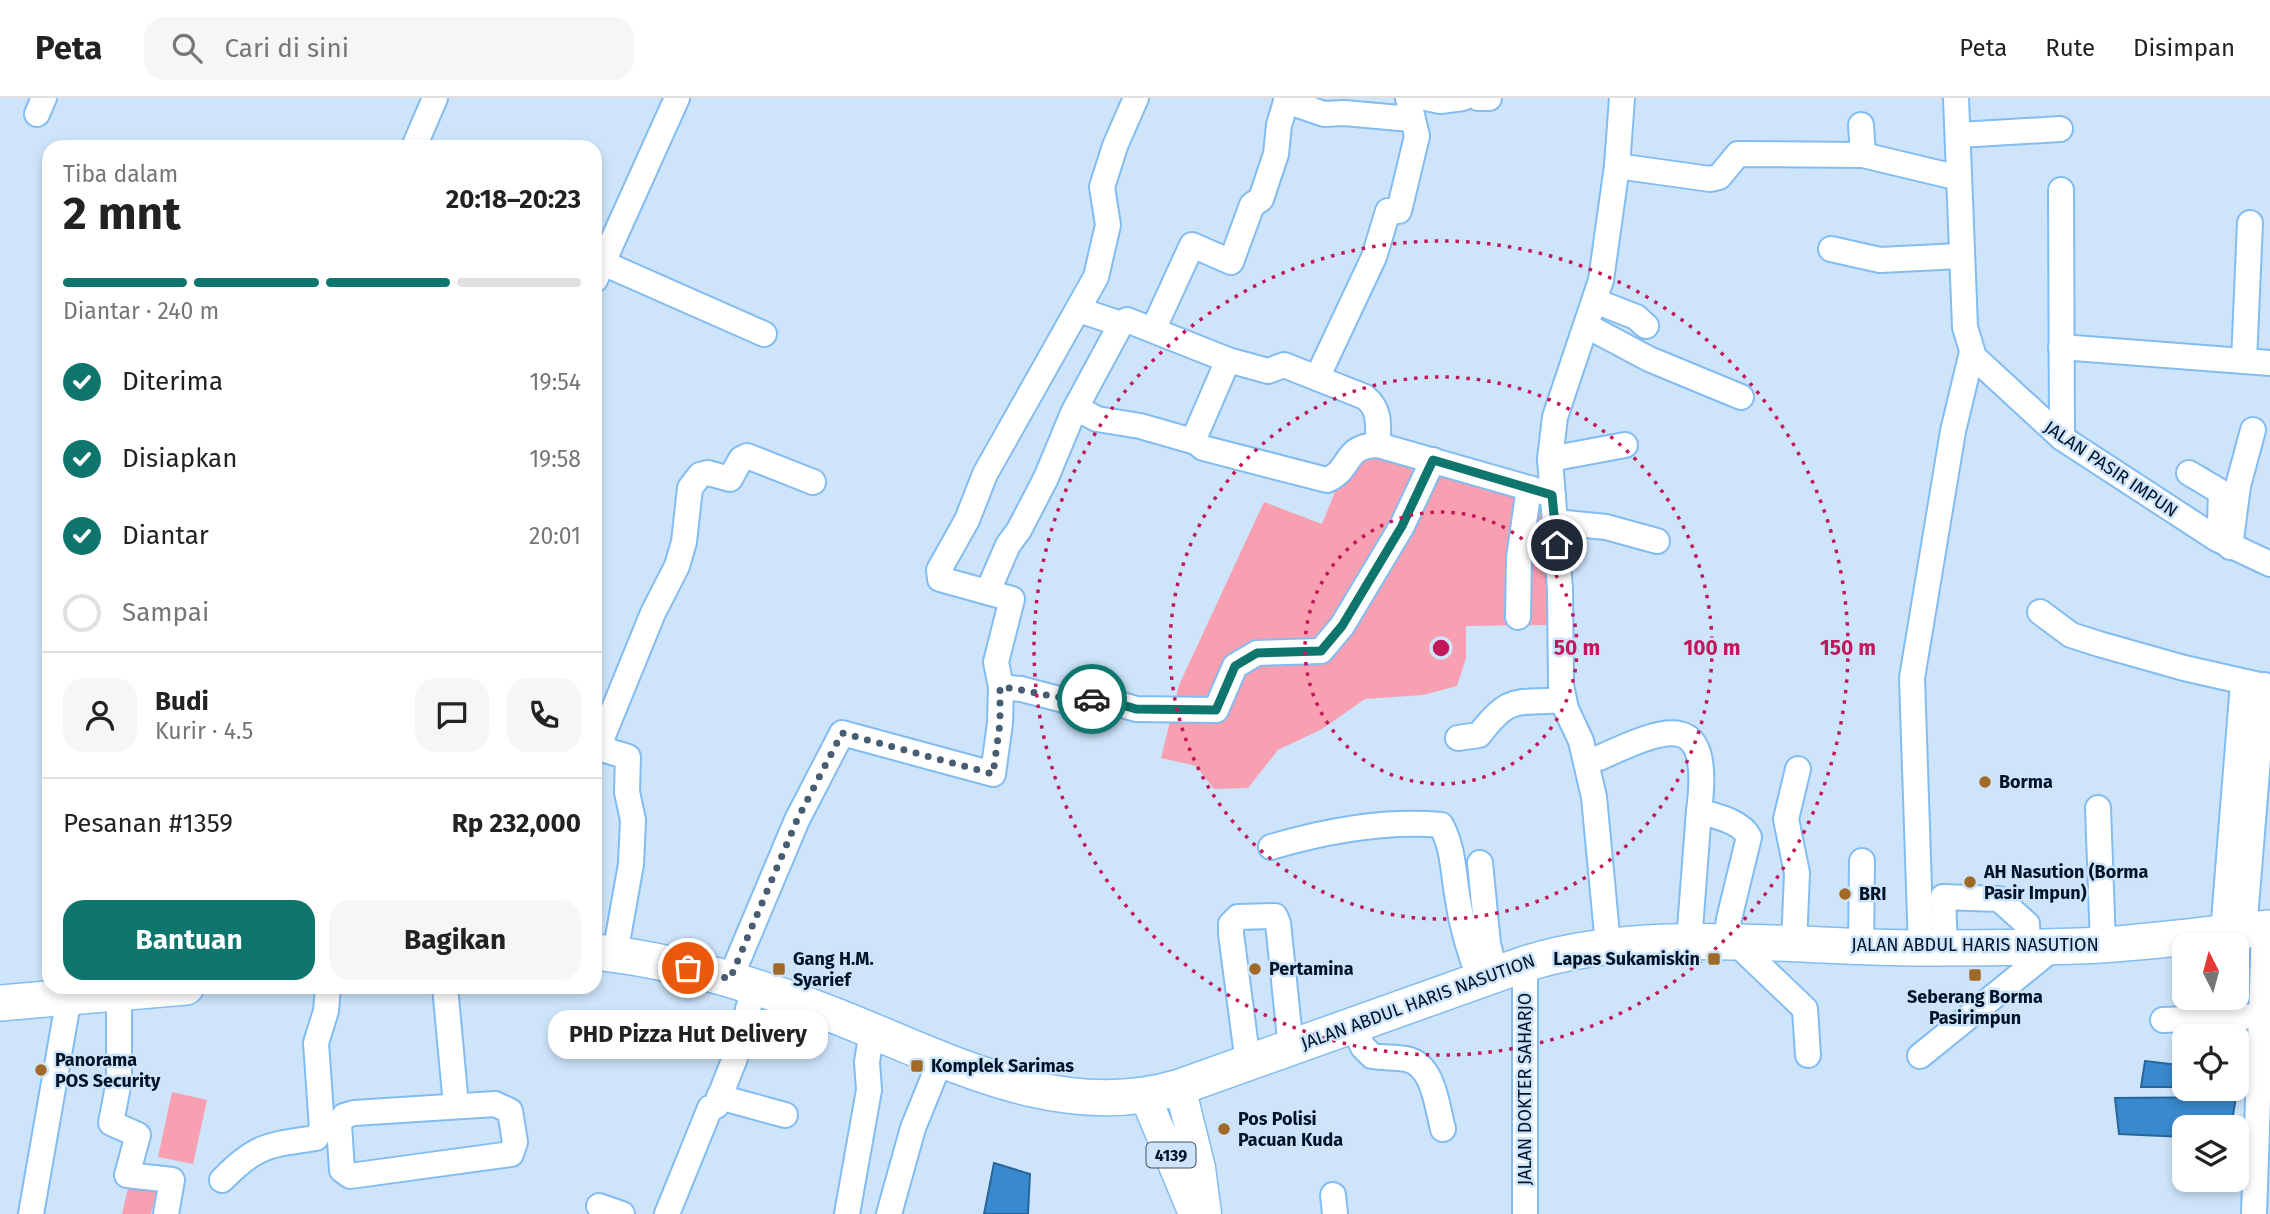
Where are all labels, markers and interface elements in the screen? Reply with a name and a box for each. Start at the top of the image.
search box [144,17,634,80]
text: Peta [35,28,102,68]
icon: search [168,29,206,67]
text: Cari di sini [224,33,349,64]
text: Peta [1959,34,2007,62]
text: Rute [2045,34,2095,62]
text: Disimpan [2133,34,2235,62]
text: Tiba dalam [63,160,178,188]
text: 20:18–20:23 [446,184,581,215]
text: 2 mnt [63,186,181,241]
text: Diantar · 240 m [63,297,219,325]
icon: check [63,363,101,401]
text: Diterima [122,366,223,397]
text: 19:54 [530,368,581,396]
street label: JALAN PASIR IMPUN [2040,416,2182,522]
icon: check [63,440,101,478]
text: Disiapkan [122,443,237,474]
text: 19:58 [529,445,581,473]
pin [1527,515,1587,575]
icon: check [63,517,101,555]
text: Diantar [122,520,209,551]
text: 20:01 [529,522,581,550]
icon: home [1538,526,1576,564]
text: Sampai [122,597,209,628]
text: 50 m [1554,635,1600,661]
text: 100 m [1683,635,1741,661]
text: 150 m [1820,635,1876,661]
centre of rings [1429,636,1453,660]
courier [1057,664,1127,734]
button: person [63,678,137,752]
button: chat [415,678,489,752]
button: phone [507,678,581,752]
icon: car [1073,680,1111,718]
text: Budi [155,686,209,717]
text: Kurir · 4.5 [155,717,253,745]
place label: Borma [1999,771,2053,793]
marker: Borma [1977,774,1993,790]
text: Pesanan #1359 [63,808,233,839]
text: Rp 232,000 [452,808,581,839]
place label: AH Nasution (Borma Pasir Impun) [1983,861,2149,904]
marker: AH Nasution (Borma Pasir Impun) [1962,874,1978,890]
place label: BRI [1859,883,1887,905]
marker: BRI [1837,886,1853,902]
button: Bantuan [63,900,315,980]
button: Bagikan [329,900,581,980]
north arrow [2172,933,2249,1010]
map controls [2172,933,2249,1192]
street label: JALAN ABDUL HARIS NASUTION [1851,934,2099,956]
pin [658,938,718,998]
place label: Gang H.M. Syarief [793,948,874,991]
place label: Lapas Sukamiskin [1553,948,1700,970]
icon: bag [669,949,707,987]
street label: JALAN ABDUL HARIS NASUTION [1298,949,1538,1055]
marker: Lapas Sukamiskin [1706,951,1722,967]
place label: Pertamina [1269,958,1354,980]
marker: Gang H.M. Syarief [771,961,787,977]
marker: Pertamina [1247,961,1263,977]
marker: Seberang Borma Pasirimpun [1967,967,1983,983]
place label: Seberang Borma Pasirimpun [1907,986,2043,1029]
street label: JALAN DOKTER SAHARJO [1514,993,1536,1185]
callout: PHD Pizza Hut Delivery [548,1010,828,1059]
text: PHD Pizza Hut Delivery [569,1020,807,1048]
button: locate [2172,1024,2249,1101]
place label: Panorama POS Security [55,1049,161,1092]
place label: Komplek Sarimas [931,1055,1074,1077]
marker: Komplek Sarimas [909,1058,925,1074]
marker: Panorama POS Security [33,1062,49,1078]
place label: Pos Polisi Pacuan Kuda [1238,1108,1343,1151]
button: layers [2172,1115,2249,1192]
marker: Pos Polisi Pacuan Kuda [1216,1121,1232,1137]
road number: 4139 [1146,1142,1196,1168]

